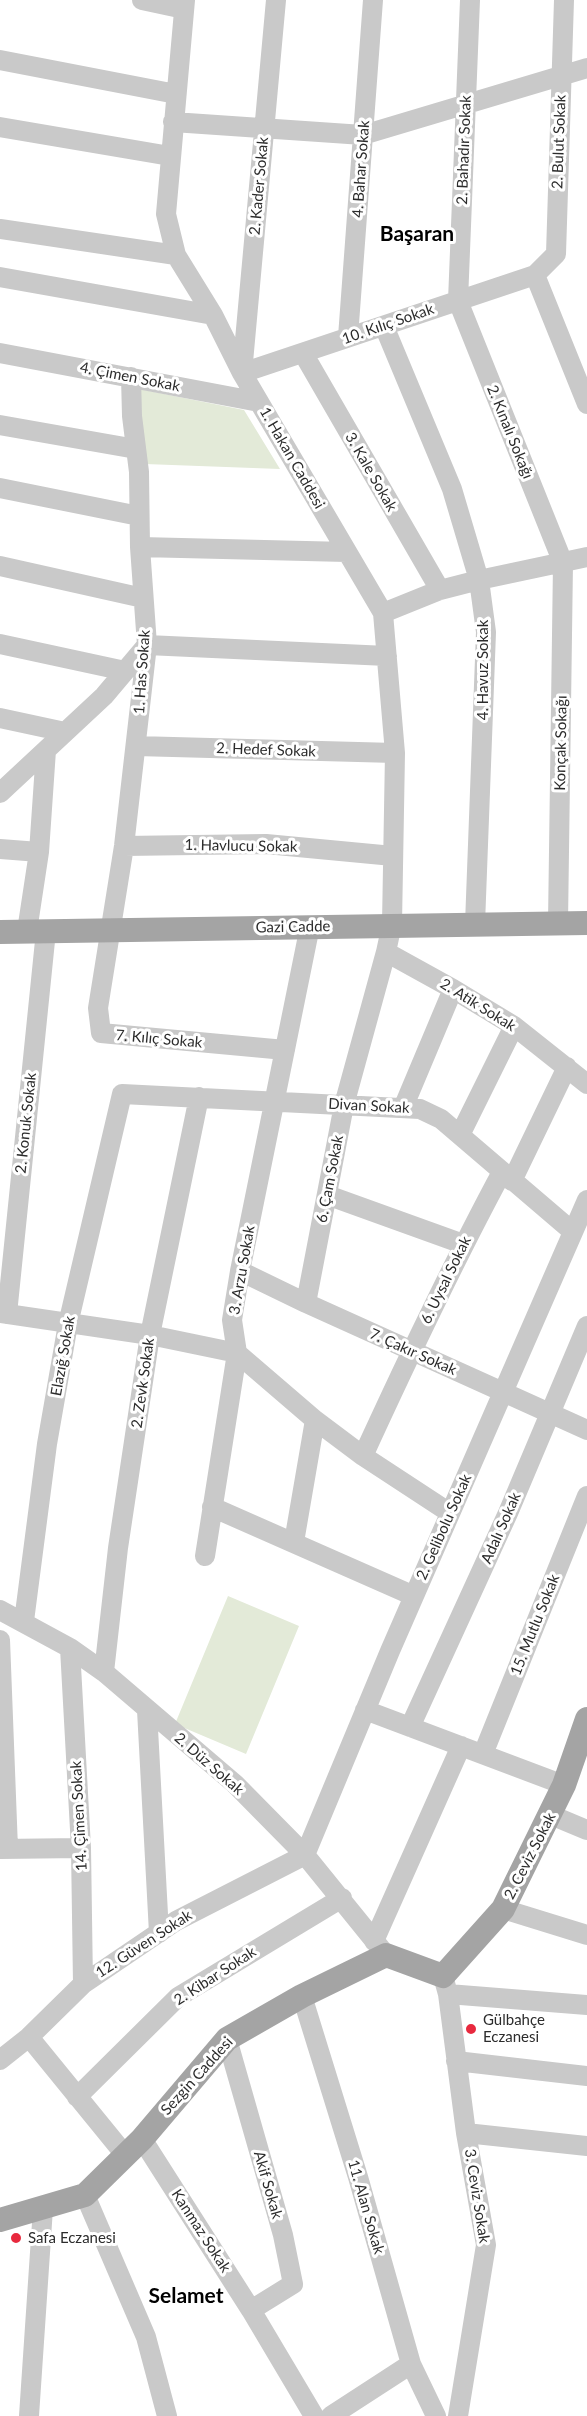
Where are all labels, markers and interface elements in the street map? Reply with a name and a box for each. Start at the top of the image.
street label: 2. Bahadır Sokak [453,95,475,205]
street label: 2. Bulut Sokak [548,95,570,189]
street label: 4. Bahar Sokak [349,120,373,218]
street label: 2. Kader Sokak [246,136,272,236]
district label: Başaran [380,221,454,247]
street label: 10. Kılıç Sokak [340,300,436,348]
street label: 4. Çimen Sokak [78,358,182,396]
street label: 2. Kınalı Sokağı [483,382,537,482]
street label: 1. Hakan Caddesi [256,404,328,512]
street label: 3. Kale Sokak [341,429,401,515]
street label: 4. Havuz Sokak [474,620,492,720]
street label: 1. Has Sokak [130,629,154,715]
street label: Konçak Sokağı [551,695,571,791]
street label: 2. Hedef Sokak [216,739,316,761]
street label: 1. Havlucu Sokak [184,836,298,856]
street label: Gazi Cadde [255,917,331,937]
street label: 2. Atik Sokak [437,975,519,1035]
street label: 7. Kılıç Sokak [115,1026,203,1052]
street label: 2. Konuk Sokak [12,1072,40,1174]
street label: Divan Sokak [328,1095,410,1117]
street label: 6. Çam Sokak [313,1134,347,1224]
street label: 3. Arzu Sokak [225,1224,259,1316]
street label: 6. Uysal Sokak [417,1233,475,1327]
street label: Elazığ Sokak [47,1315,79,1397]
street label: 7. Çakır Sokak [367,1325,459,1379]
street label: 2. Zevk Sokak [128,1337,158,1429]
street label: 2. Gelibolu Sokak [413,1471,475,1583]
street label: Adalı Sokak [477,1490,525,1566]
street label: 15. Mutlu Sokak [507,1572,563,1678]
street label: 2. Düz Sokak [171,1729,247,1799]
street label: 14. Çimen Sokak [67,1761,91,1871]
street label: 2. Ceviz Sokak [500,1810,560,1902]
street label: 12. Güven Sokak [93,1906,195,1982]
street label: 2. Kibar Sokak [171,1943,259,2009]
place label: Gülbahçe Eczanesi [483,2011,545,2046]
marker: Gülbahçe Eczanesi [464,2022,478,2036]
street label: Sezgin Caddesi [157,2033,237,2119]
street label: 3. Ceviz Sokak [461,2148,493,2244]
street label: Akif Sokak [250,2149,286,2221]
street label: 11. Alan Sokak [344,2158,388,2256]
street label: Kanmaz Sokak [167,2186,235,2276]
place label: Safa Eczanesi [28,2229,116,2247]
marker: Safa Eczanesi [9,2231,23,2245]
district label: Selamet [148,2283,224,2309]

